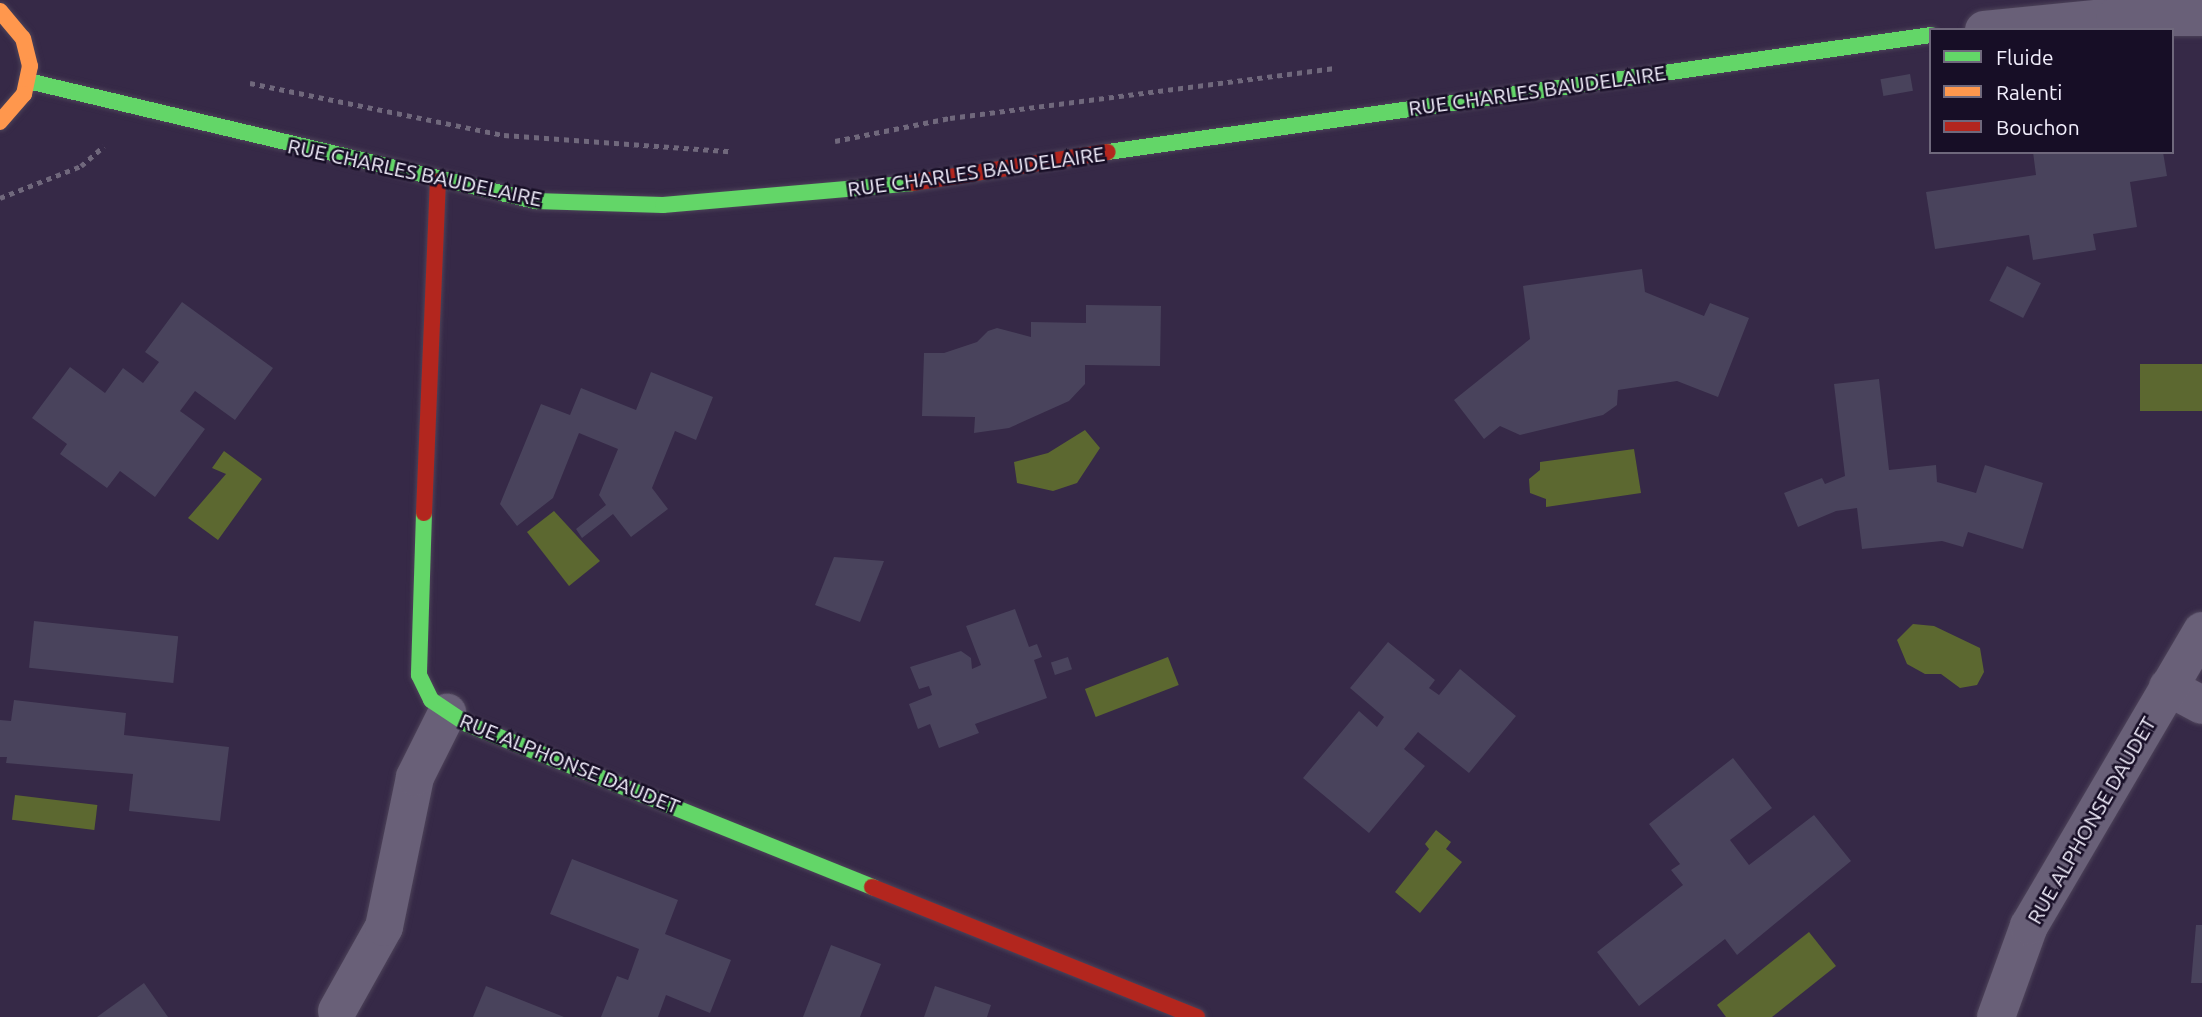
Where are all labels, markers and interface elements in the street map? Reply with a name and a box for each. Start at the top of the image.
legend [1929,28,2174,154]
text: Fluide [1996,45,2054,69]
street label: RUE CHARLES BAUDELAIRE [1407,59,1667,121]
text: Ralenti [1996,80,2062,104]
text: Bouchon [1996,115,2080,139]
street label: RUE CHARLES BAUDELAIRE [285,133,545,211]
street label: RUE CHARLES BAUDELAIRE [846,140,1106,202]
street label: RUE ALPHONSE DAUDET [456,707,684,819]
street label: RUE ALPHONSE DAUDET [2021,712,2161,928]

